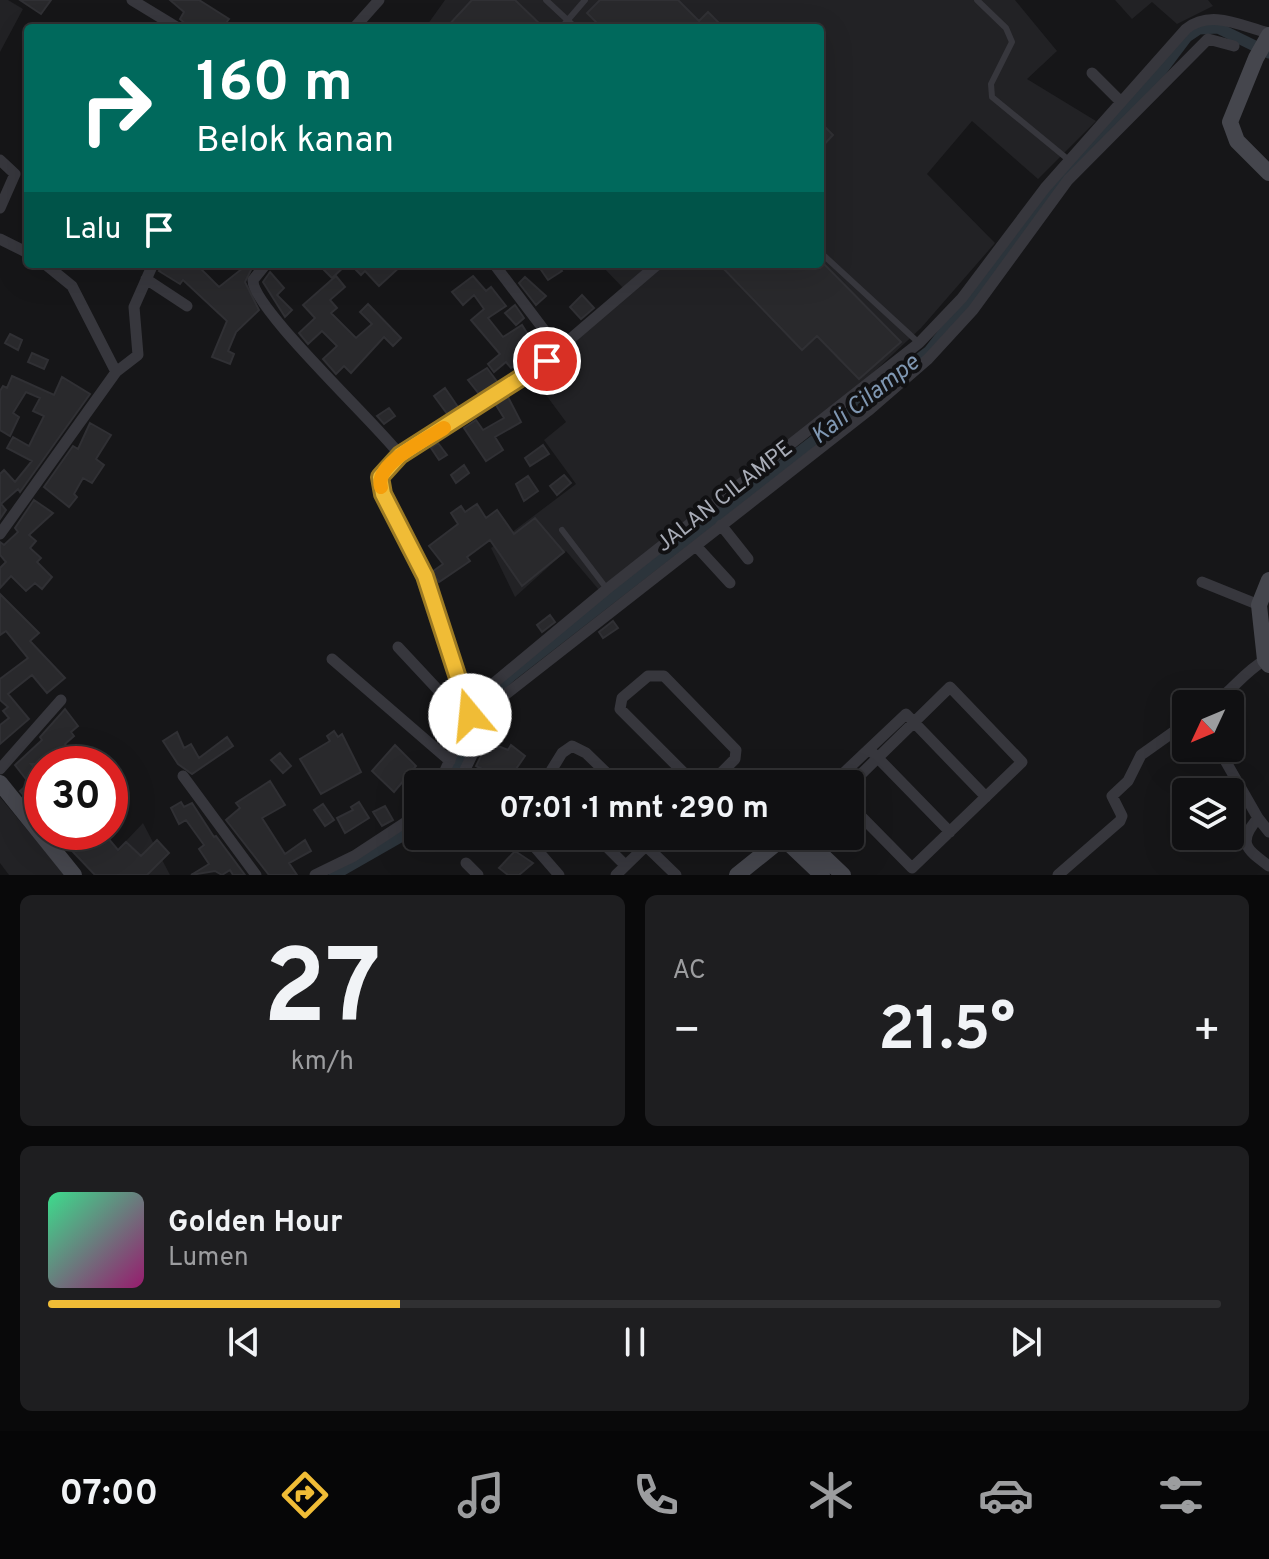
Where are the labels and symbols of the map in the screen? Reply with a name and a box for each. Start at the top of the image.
pin [513,327,581,395]
water label: Kali Cilampe [806,348,927,452]
street label: JALAN CILAMPE [651,435,799,559]
position arrow [428,673,512,757]
north arrow [1172,690,1244,762]
speed limit sign: 30 [24,746,128,850]

